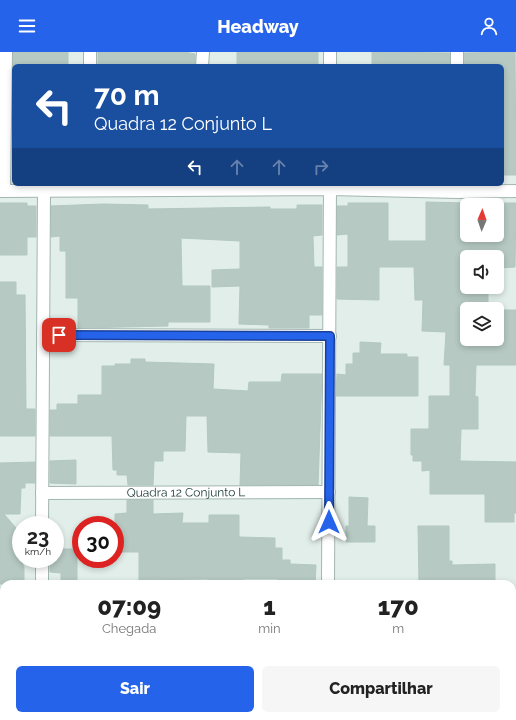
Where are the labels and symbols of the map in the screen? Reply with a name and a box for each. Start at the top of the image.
north arrow [460,198,504,242]
pin [42,318,76,352]
street label: Quadra 12 Conjunto L [127,485,245,500]
position arrow [308,501,350,543]
speed limit sign: 30 [72,516,124,568]

